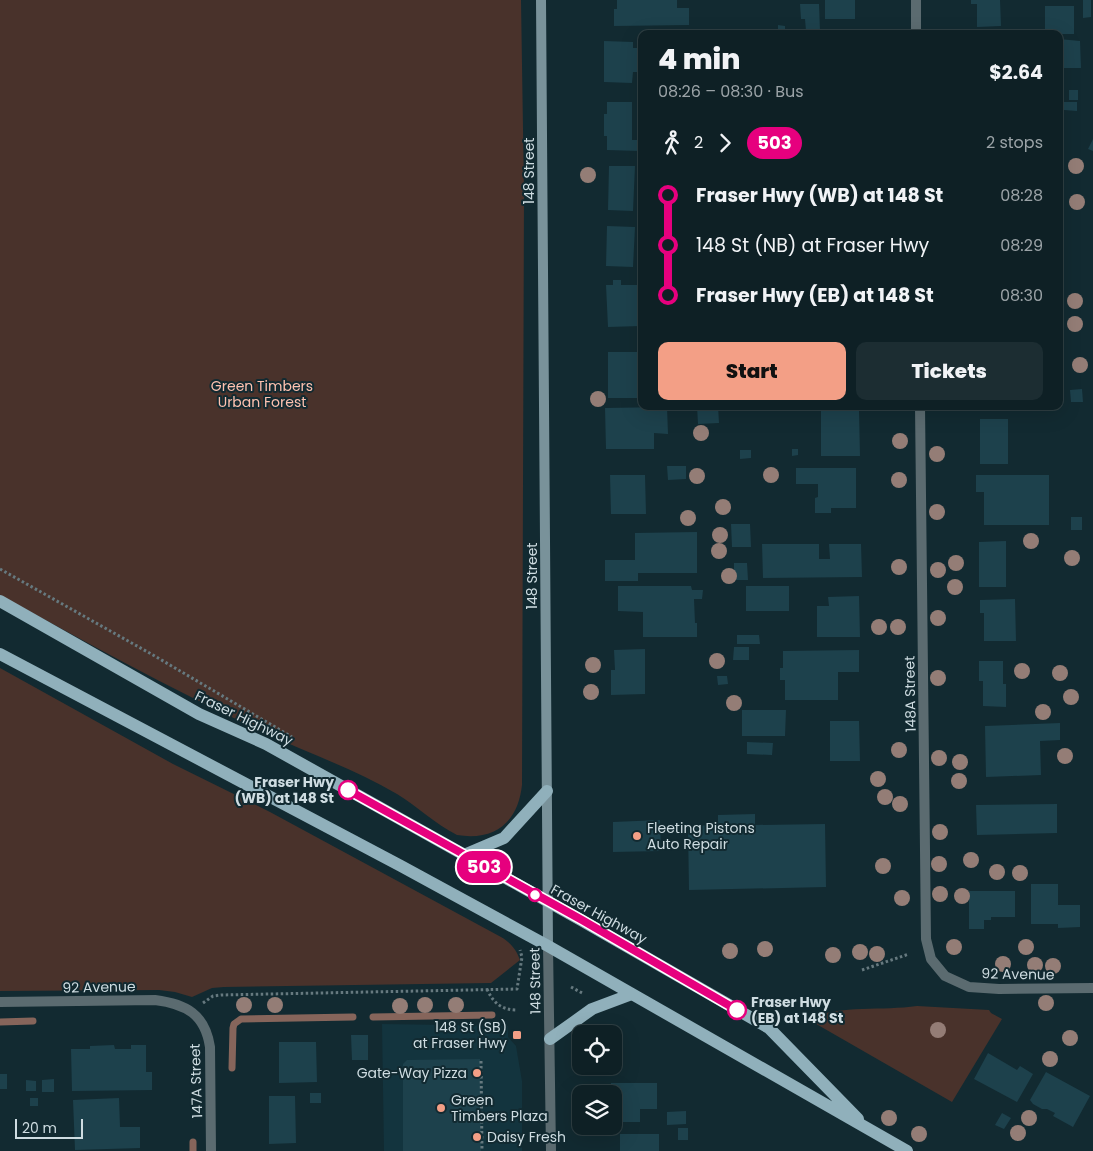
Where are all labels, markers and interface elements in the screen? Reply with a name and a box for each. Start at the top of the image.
text: 4 min [658,40,740,79]
text: $2.64 [989,59,1043,86]
text: 08:26 – 08:30 · Bus [658,80,804,103]
icon: walk [658,129,686,157]
icon: forward [711,129,739,157]
text: 503 [757,130,792,155]
text: 2 [694,131,703,154]
text: 2 stops [986,131,1043,154]
street label: 148 Street [519,138,539,204]
text: Fraser Hwy (WB) at 148 St [696,182,943,209]
text: 08:28 [1000,184,1043,207]
text: 148 St (NB) at Fraser Hwy [696,232,929,259]
text: 08:29 [1000,234,1043,257]
text: Fraser Hwy (EB) at 148 St [696,282,934,309]
text: 08:30 [1000,284,1043,307]
button: Start [658,342,846,400]
button: Tickets [856,342,1043,400]
park label: Green Timbers Urban Forest [211,376,313,412]
street label: 148 Street [522,543,542,609]
street label: 148A Street [899,656,921,732]
street label: Fraser Highway [191,686,297,751]
place label: Fraser Hwy (WB) at 148 St [234,772,334,808]
marker: Fraser Hwy (WB) at 148 St [338,780,358,800]
place label: Fleeting Pistons Auto Repair [647,818,755,854]
marker: Fleeting Pistons Auto Repair [631,830,643,842]
line badge: 503 [455,851,513,883]
text: 503 [467,854,501,879]
street label: Fraser Highway [547,879,651,949]
unlabelled marker [528,888,542,902]
street label: 148 Street [524,947,546,1015]
street label: 92 Avenue [981,963,1055,985]
street label: 92 Avenue [62,976,136,998]
place label: Fraser Hwy (EB) at 148 St [751,992,844,1028]
marker: Fraser Hwy (EB) at 148 St [727,1000,747,1020]
place label: 148 St (SB) at Fraser Hwy [413,1017,507,1053]
map controls [572,1025,622,1135]
button: locate [572,1025,622,1075]
marker: 148 St (SB) at Fraser Hwy [511,1029,523,1041]
street label: 147A Street [185,1043,207,1119]
place label: Gate-Way Pizza [357,1063,467,1083]
marker: Gate-Way Pizza [471,1067,483,1079]
button: layers [572,1085,622,1135]
place label: Green Timbers Plaza [451,1090,548,1126]
marker: Green Timbers Plaza [435,1102,447,1114]
scale bar [15,1116,82,1139]
text: 20 m [22,1118,57,1138]
place label: Daisy Fresh [487,1127,566,1147]
marker: Daisy Fresh [471,1131,483,1143]

